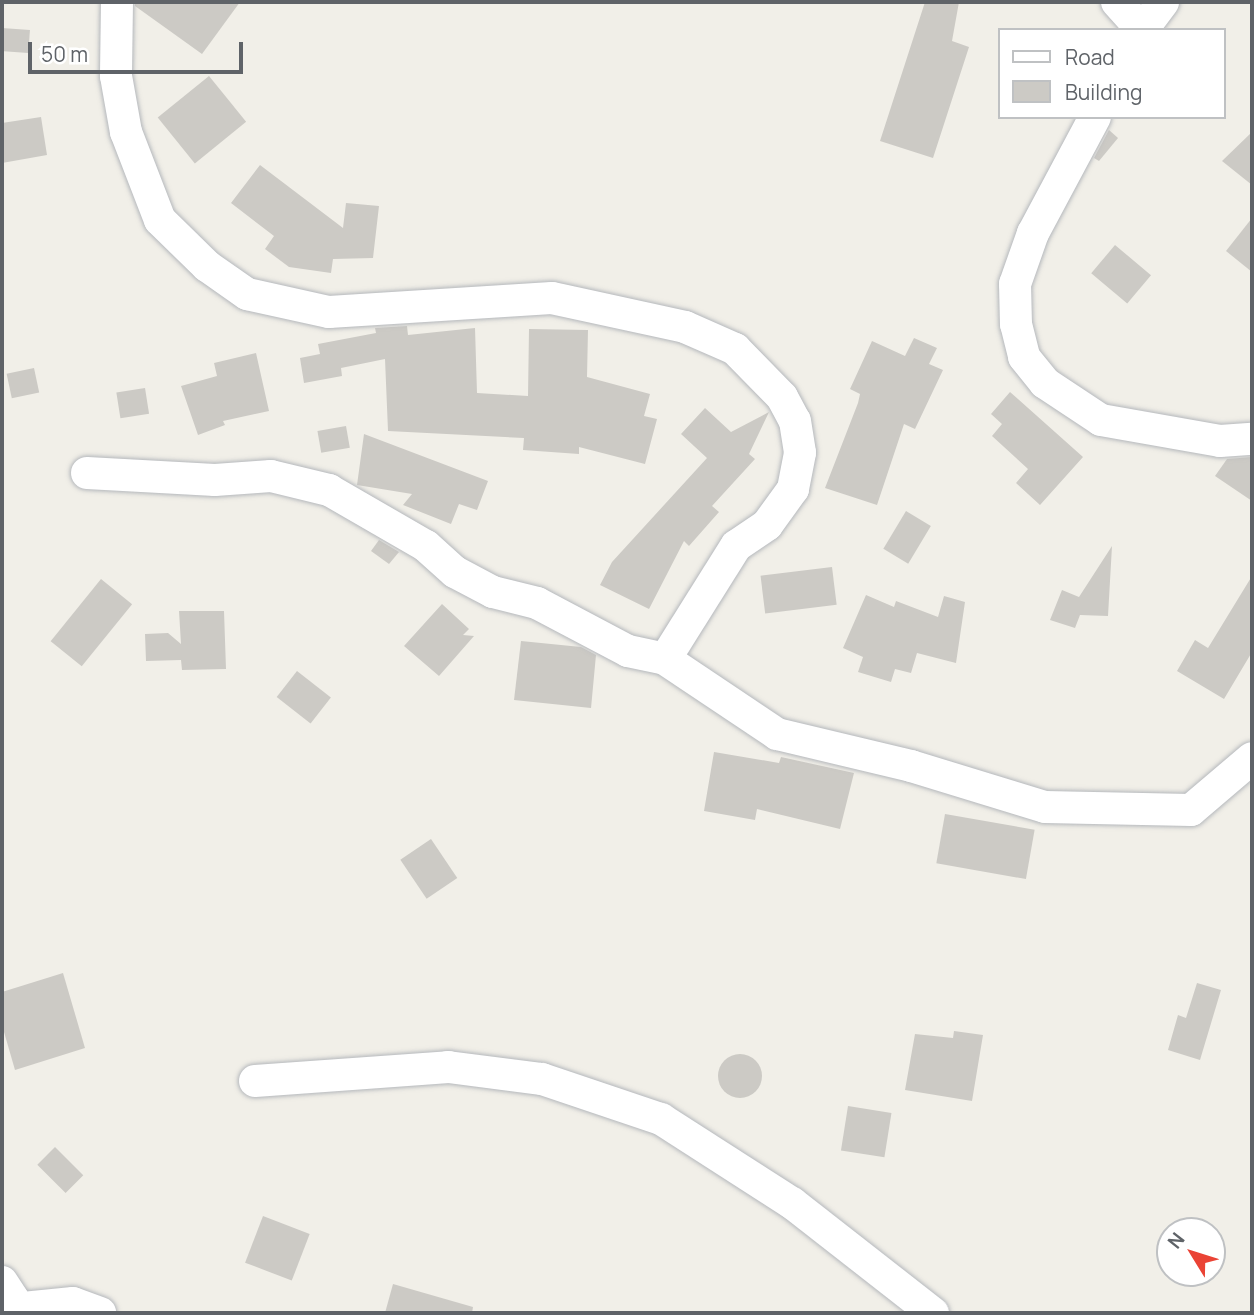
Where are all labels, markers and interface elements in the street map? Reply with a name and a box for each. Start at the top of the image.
scale bar [32,28,247,72]
legend [998,28,1226,119]
text: 50 m [41,40,88,68]
text: Road [1065,43,1115,71]
text: Building [1065,78,1142,106]
north arrow [1156,1217,1226,1287]
text: N [1162,1227,1190,1254]

